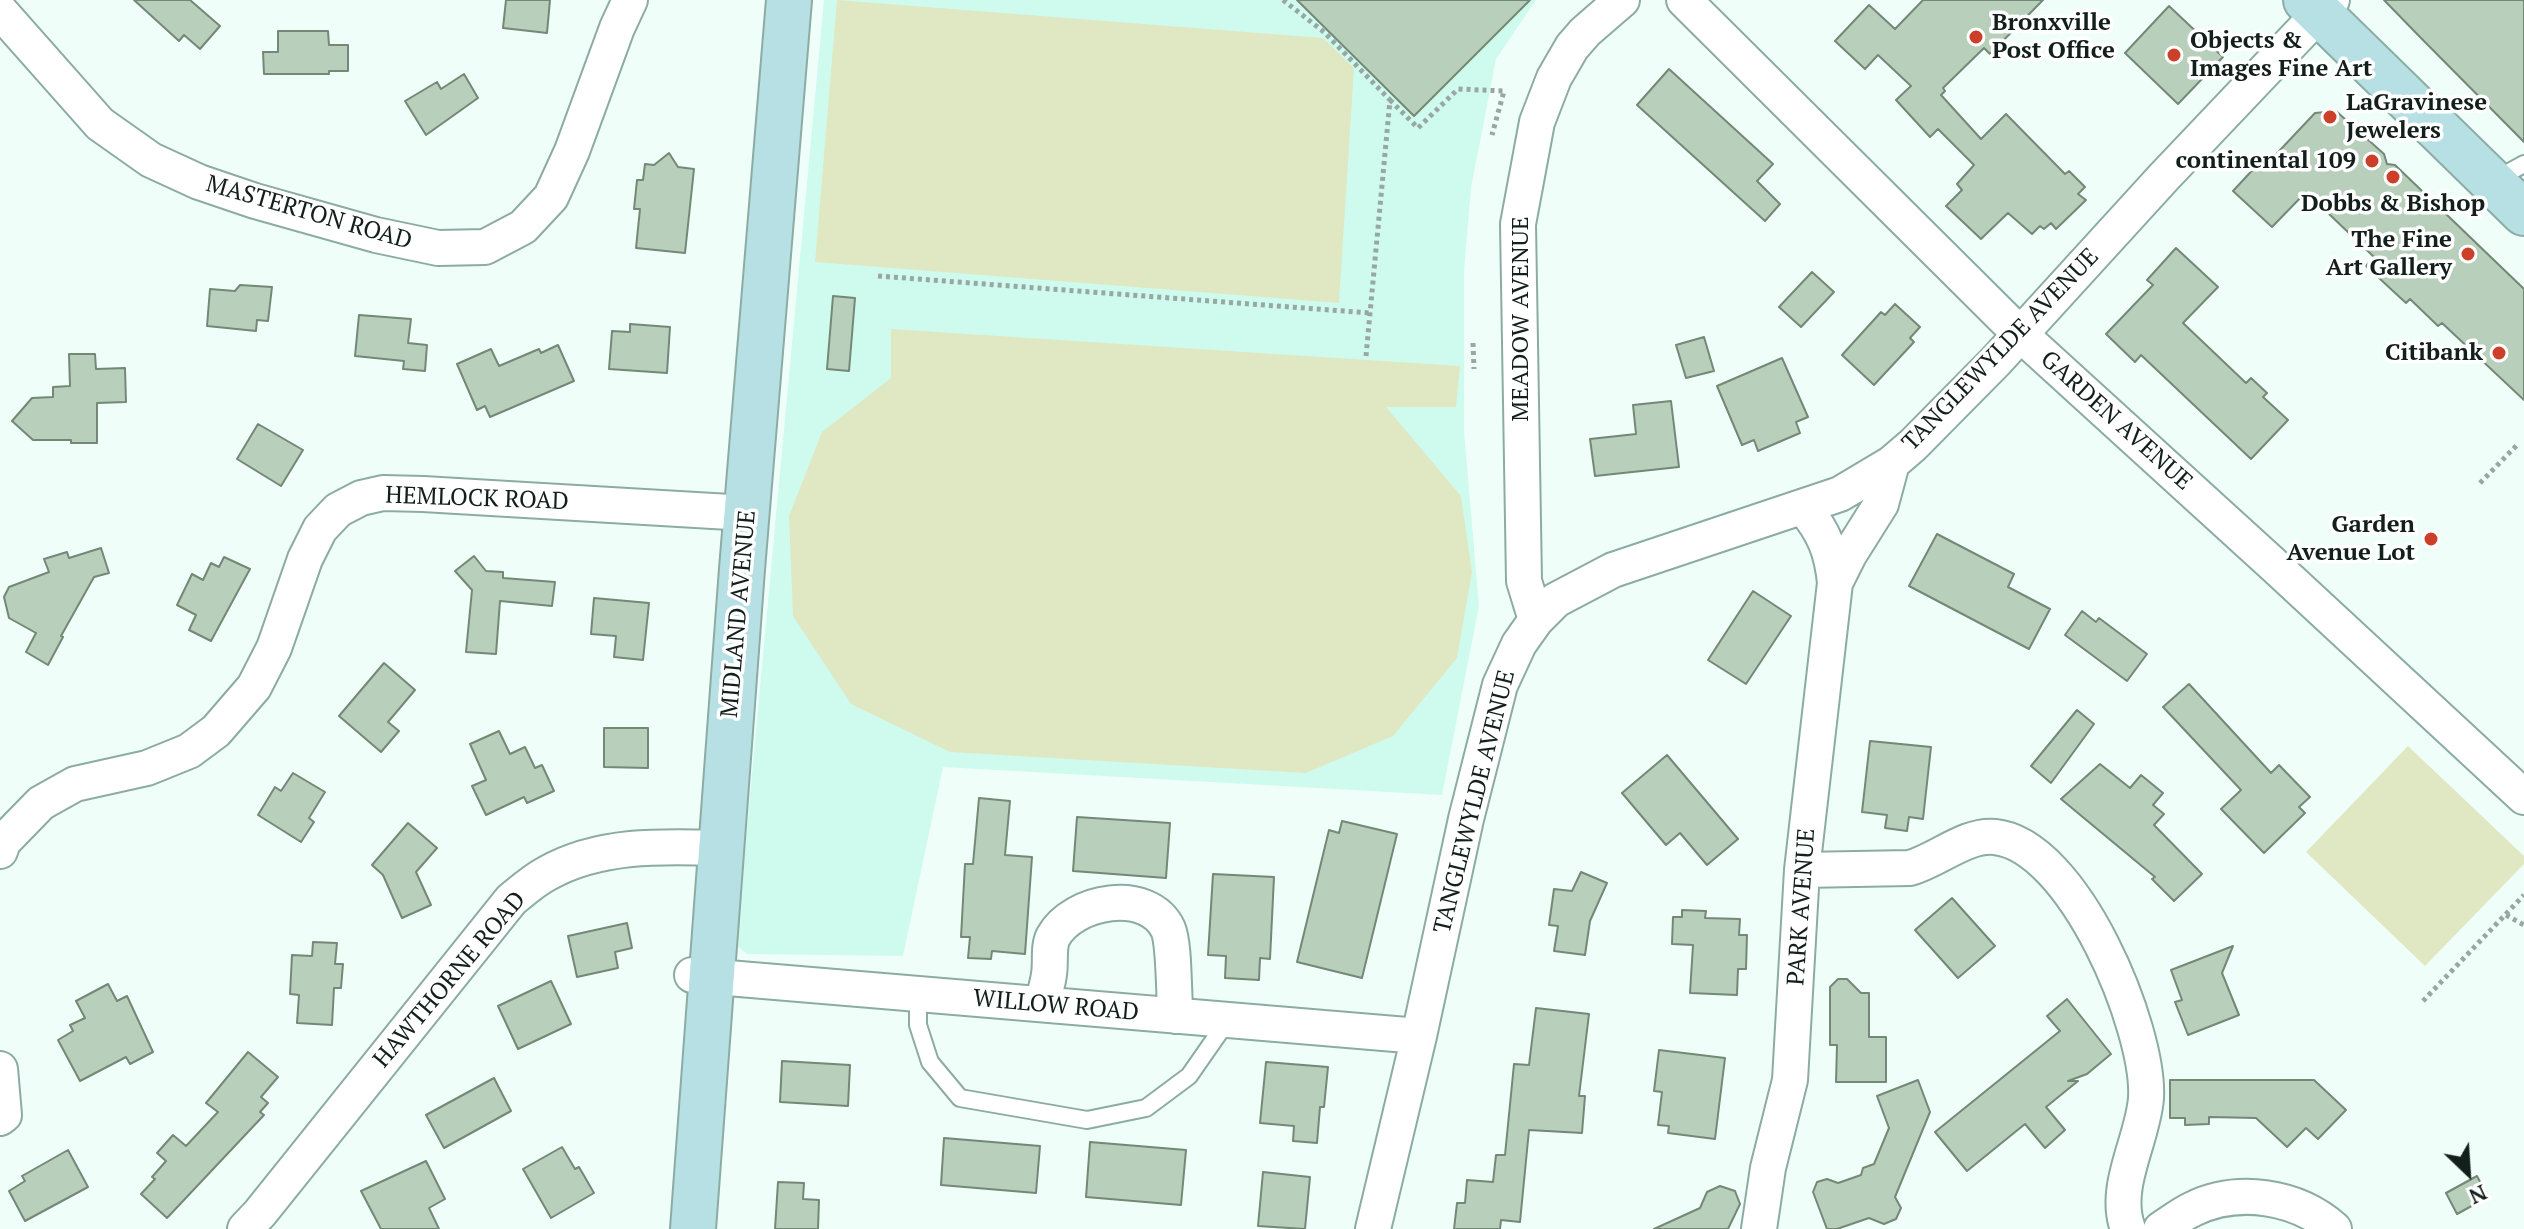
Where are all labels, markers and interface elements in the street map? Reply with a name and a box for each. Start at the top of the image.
place label: Bronxville Post Office [1992,9,2115,65]
place label: Objects & Images Fine Art [2190,27,2372,83]
marker: Bronxville Post Office [1967,28,1985,46]
marker: Objects & Images Fine Art [2165,46,2183,64]
place label: LaGravinese Jewelers [2346,89,2487,145]
marker: LaGravinese Jewelers [2321,108,2339,126]
place label: continental 109 [2176,147,2356,175]
marker: continental 109 [2363,152,2381,170]
marker: Dobbs & Bishop [2384,168,2402,186]
street label: MASTERTON ROAD [203,170,415,256]
place label: Dobbs & Bishop [2301,190,2485,218]
street label: MEADOW AVENUE [1507,216,1535,422]
place label: The Fine Art Gallery [2326,226,2452,282]
street label: TANGLEWYLDE AVENUE [1897,243,2105,457]
marker: The Fine Art Gallery [2459,245,2477,263]
place label: Citibank [2385,339,2483,367]
marker: Citibank [2490,344,2508,362]
street label: GARDEN AVENUE [2034,345,2198,497]
street label: HEMLOCK ROAD [385,481,569,517]
street label: MIDLAND AVENUE [716,509,762,719]
place label: Garden Avenue Lot [2286,511,2415,567]
marker: Garden Avenue Lot [2422,530,2440,548]
street label: TANGLEWYLDE AVENUE [1428,667,1522,937]
street label: PARK AVENUE [1782,827,1822,987]
street label: HAWTHORNE ROAD [368,886,532,1074]
street label: WILLOW ROAD [972,984,1140,1028]
north arrow [2428,1133,2508,1213]
text: N [2465,1179,2492,1212]

